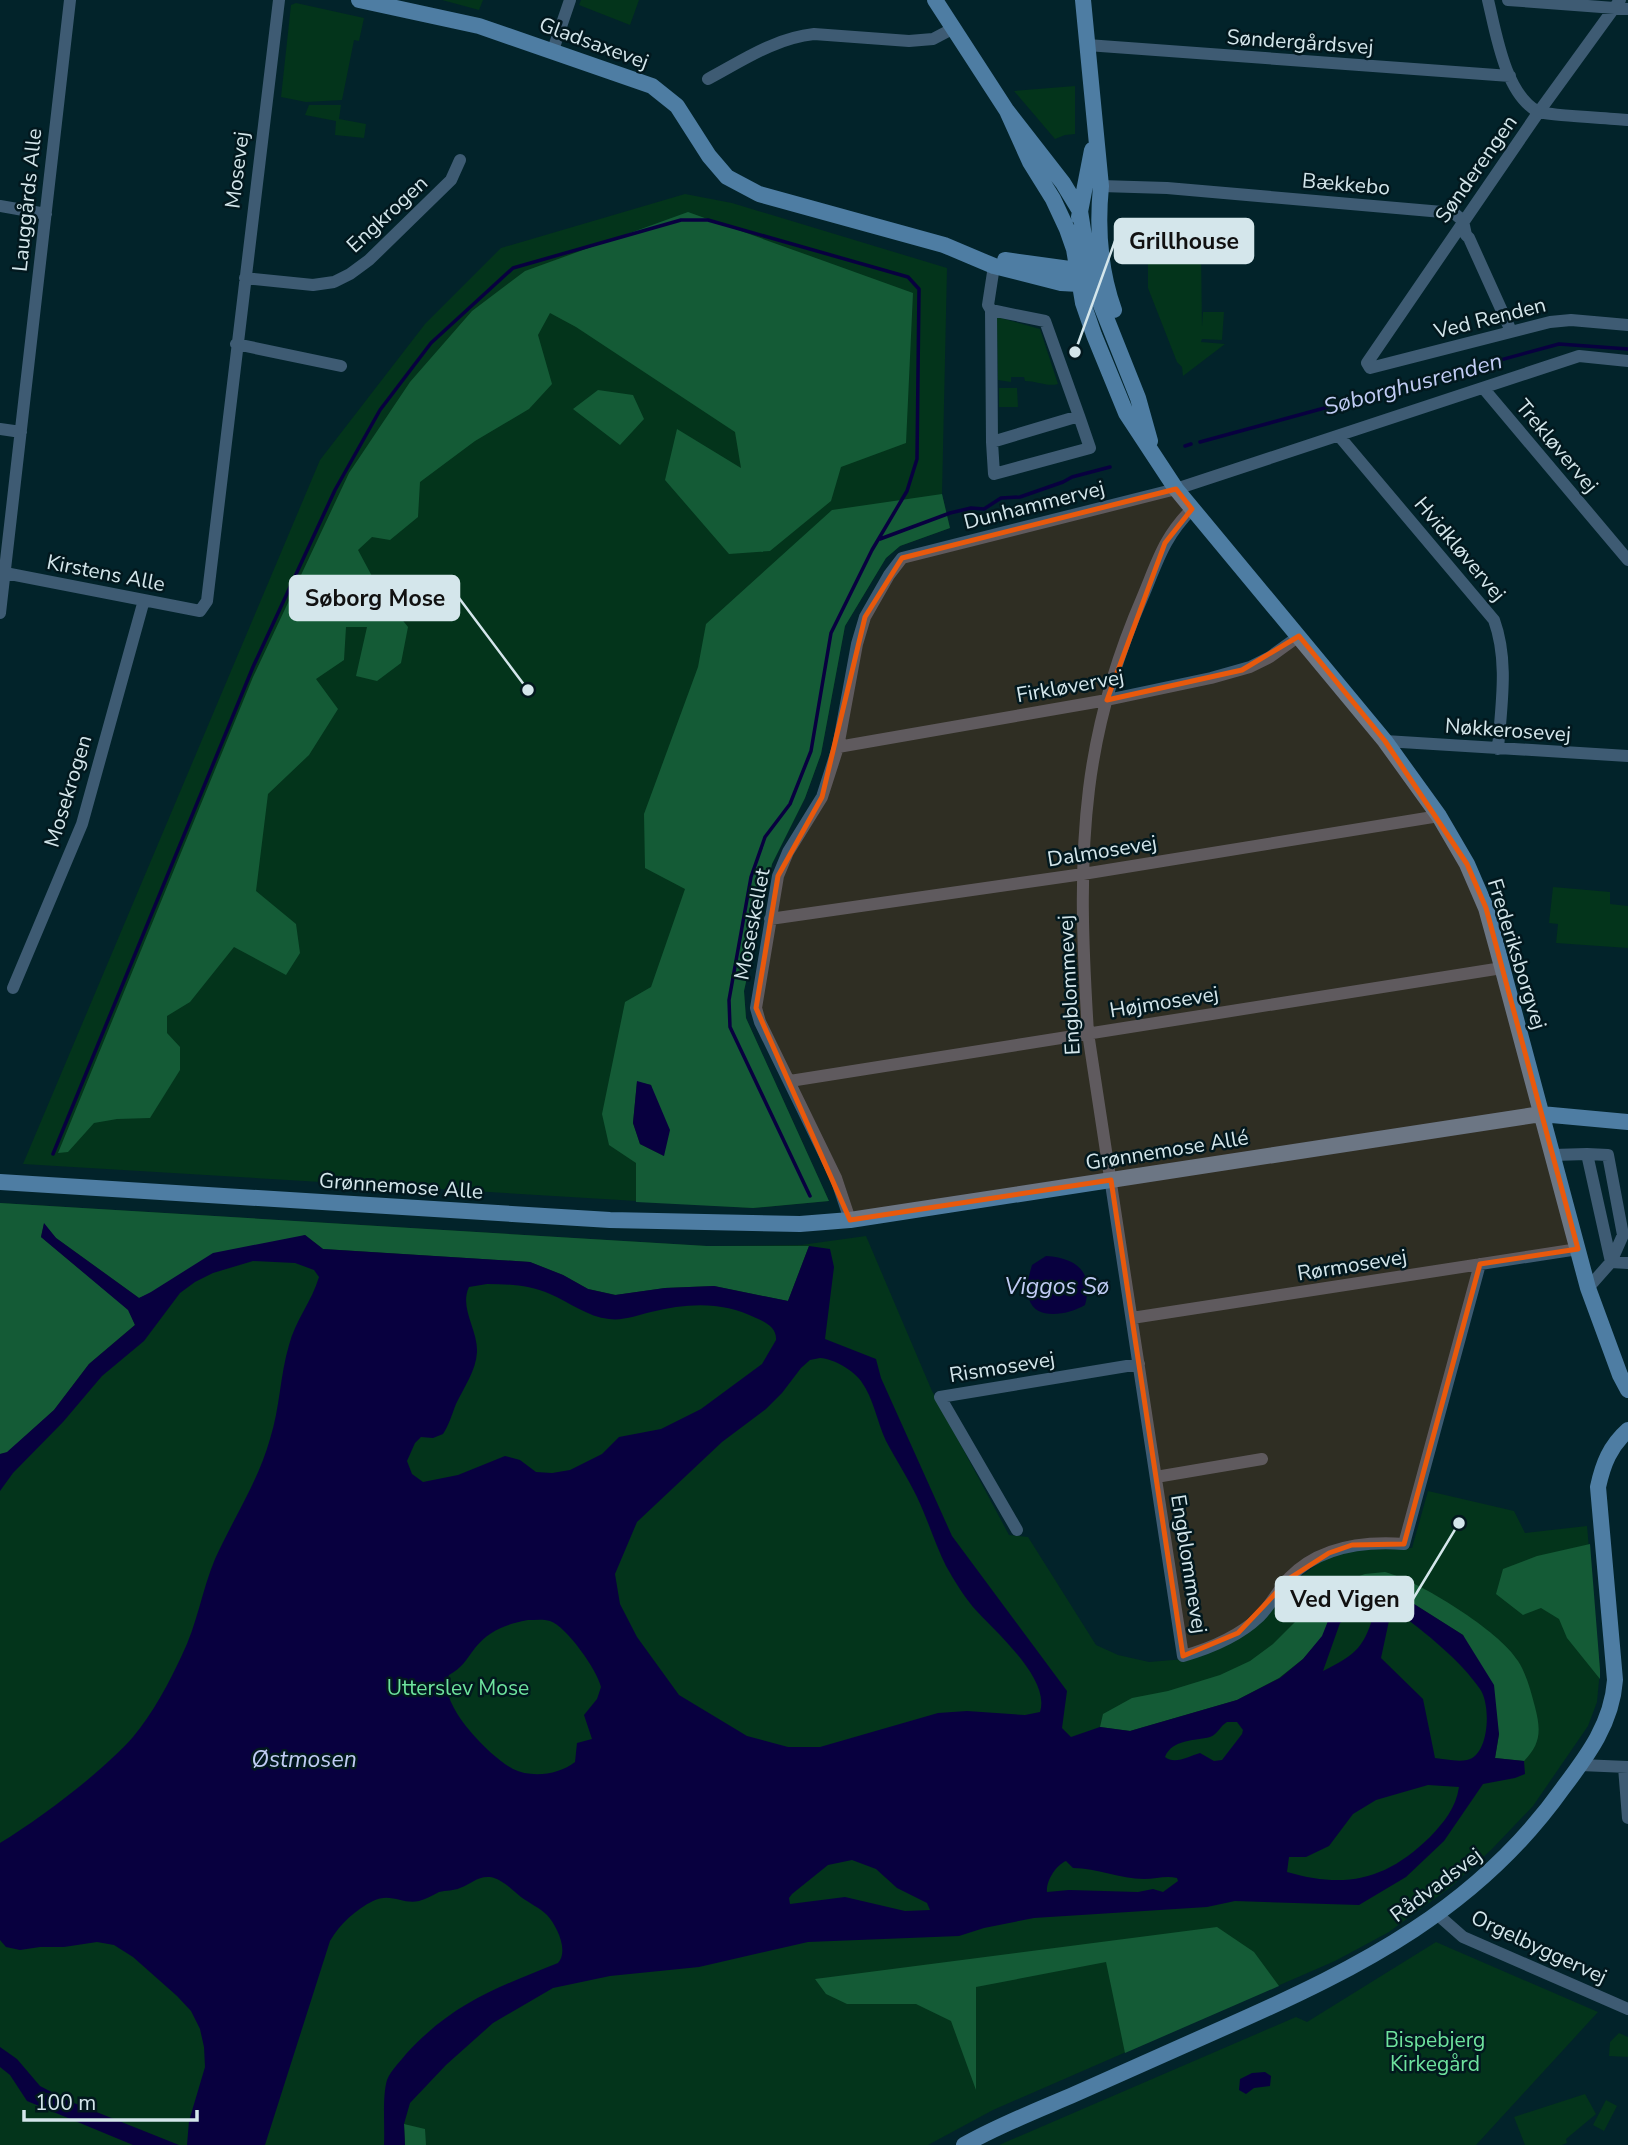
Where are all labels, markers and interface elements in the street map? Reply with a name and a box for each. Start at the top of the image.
street label: Gladsaxevej [535,10,653,76]
street label: Søndergårdsvej [1226,23,1374,61]
street label: Sønderengen [1428,109,1524,229]
street label: Lauggårds Alle [6,127,48,273]
street label: Mosevej [218,130,256,210]
street label: Bækkebo [1301,166,1391,202]
street label: Engkrogen [340,169,434,259]
callout: Grillhouse [1115,219,1253,263]
text: Grillhouse [1129,226,1239,257]
street label: Ved Renden [1430,291,1549,346]
water label: Søborghusrenden [1320,345,1506,423]
street label: Trekløvervej [1509,393,1605,499]
street label: Dunhammervej [961,474,1107,536]
street label: Hvidkløvervej [1408,491,1512,607]
street label: Kirstens Alle [44,548,168,598]
callout: Søborg Mose [290,576,459,620]
text: Søborg Mose [305,583,445,614]
street label: Firkløvervej [1014,663,1126,709]
street label: Nøkkerosevej [1444,712,1572,748]
street label: Mosekrogen [38,732,98,850]
street label: Dalmosevej [1045,829,1159,873]
street label: Moseskellet [727,865,777,982]
street label: Frederiksborgvej [1481,875,1553,1033]
street label: Engblommevej [1051,914,1087,1056]
street label: Højmosevej [1107,980,1221,1024]
street label: Grønnemose Allé [1084,1123,1250,1177]
street label: Grønnemose Alle [318,1166,484,1206]
street label: Rørmosevej [1295,1243,1409,1287]
water label: Viggos Sø [1005,1271,1109,1302]
street label: Rismosevej [947,1345,1057,1389]
street label: Engblommevej [1164,1493,1214,1635]
callout: Ved Vigen [1276,1577,1413,1621]
text: Ved Vigen [1289,1584,1400,1615]
park label: Utterslev Mose [387,1674,529,1702]
water label: Østmosen [251,1744,357,1775]
street label: Rådvadsvej [1384,1841,1488,1929]
street label: Orgelbyggervej [1467,1903,1611,1991]
park label: Bispebjerg Kirkegård [1385,2026,1485,2078]
scale bar [24,2078,198,2122]
text: 100 m [35,2089,96,2117]

